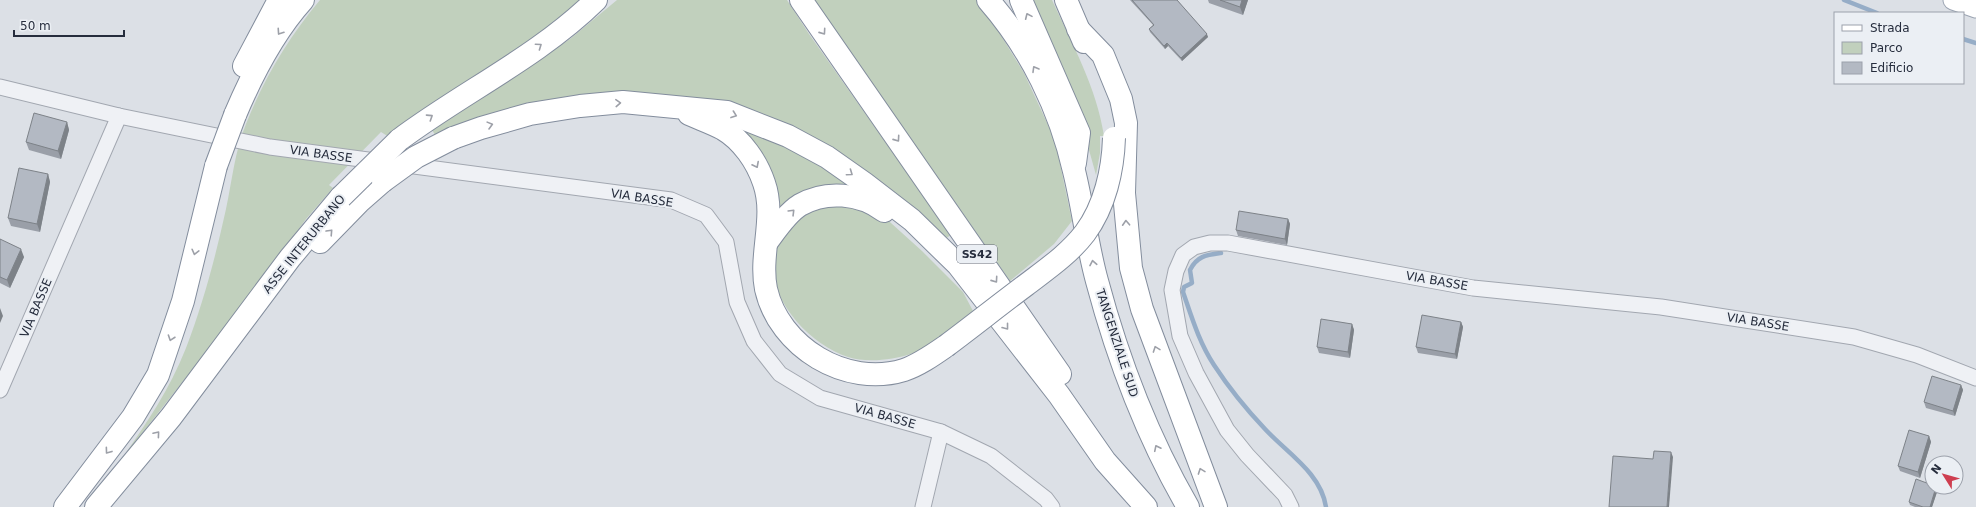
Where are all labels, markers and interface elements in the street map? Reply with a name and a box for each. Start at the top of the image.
scale bar [14,12,124,38]
legend [1834,12,1964,84]
one-way arrow [1025,13,1033,21]
text: 50 m [20,19,51,33]
text: Strada [1870,21,1910,35]
one-way arrow [278,27,285,34]
one-way arrow [818,28,826,35]
text: Parco [1870,41,1903,55]
one-way arrow [535,44,542,51]
text: Edificio [1870,61,1913,75]
one-way arrow [1033,66,1040,73]
one-way arrow [614,98,621,107]
one-way arrow [731,110,738,118]
one-way arrow [426,114,433,122]
one-way arrow [486,121,493,130]
one-way arrow [892,135,900,142]
street label: VIA BASSE [289,143,353,165]
one-way arrow [751,161,758,168]
one-way arrow [846,168,853,176]
street label: VIA BASSE [610,186,674,210]
street label: ASSE INTERURBANO [260,192,348,296]
one-way arrow [787,209,795,217]
one-way arrow [1122,220,1130,226]
one-way arrow [325,229,332,237]
road number: SS42 [957,245,997,263]
one-way arrow [191,248,200,255]
one-way arrow [1089,260,1098,266]
street label: VIA BASSE [1405,269,1469,293]
street label: VIA BASSE [17,276,55,340]
one-way arrow [990,276,997,283]
street label: TANGENZIALE SUD [1093,286,1141,399]
street label: VIA BASSE [1726,310,1790,334]
one-way arrow [1002,323,1009,330]
one-way arrow [167,334,176,341]
one-way arrow [1153,345,1161,352]
street label: VIA BASSE [853,401,917,431]
one-way arrow [152,431,159,439]
one-way arrow [1154,445,1162,452]
one-way arrow [106,446,113,453]
north arrow [1924,455,1964,495]
text: N [1928,462,1944,477]
one-way arrow [1198,467,1206,474]

